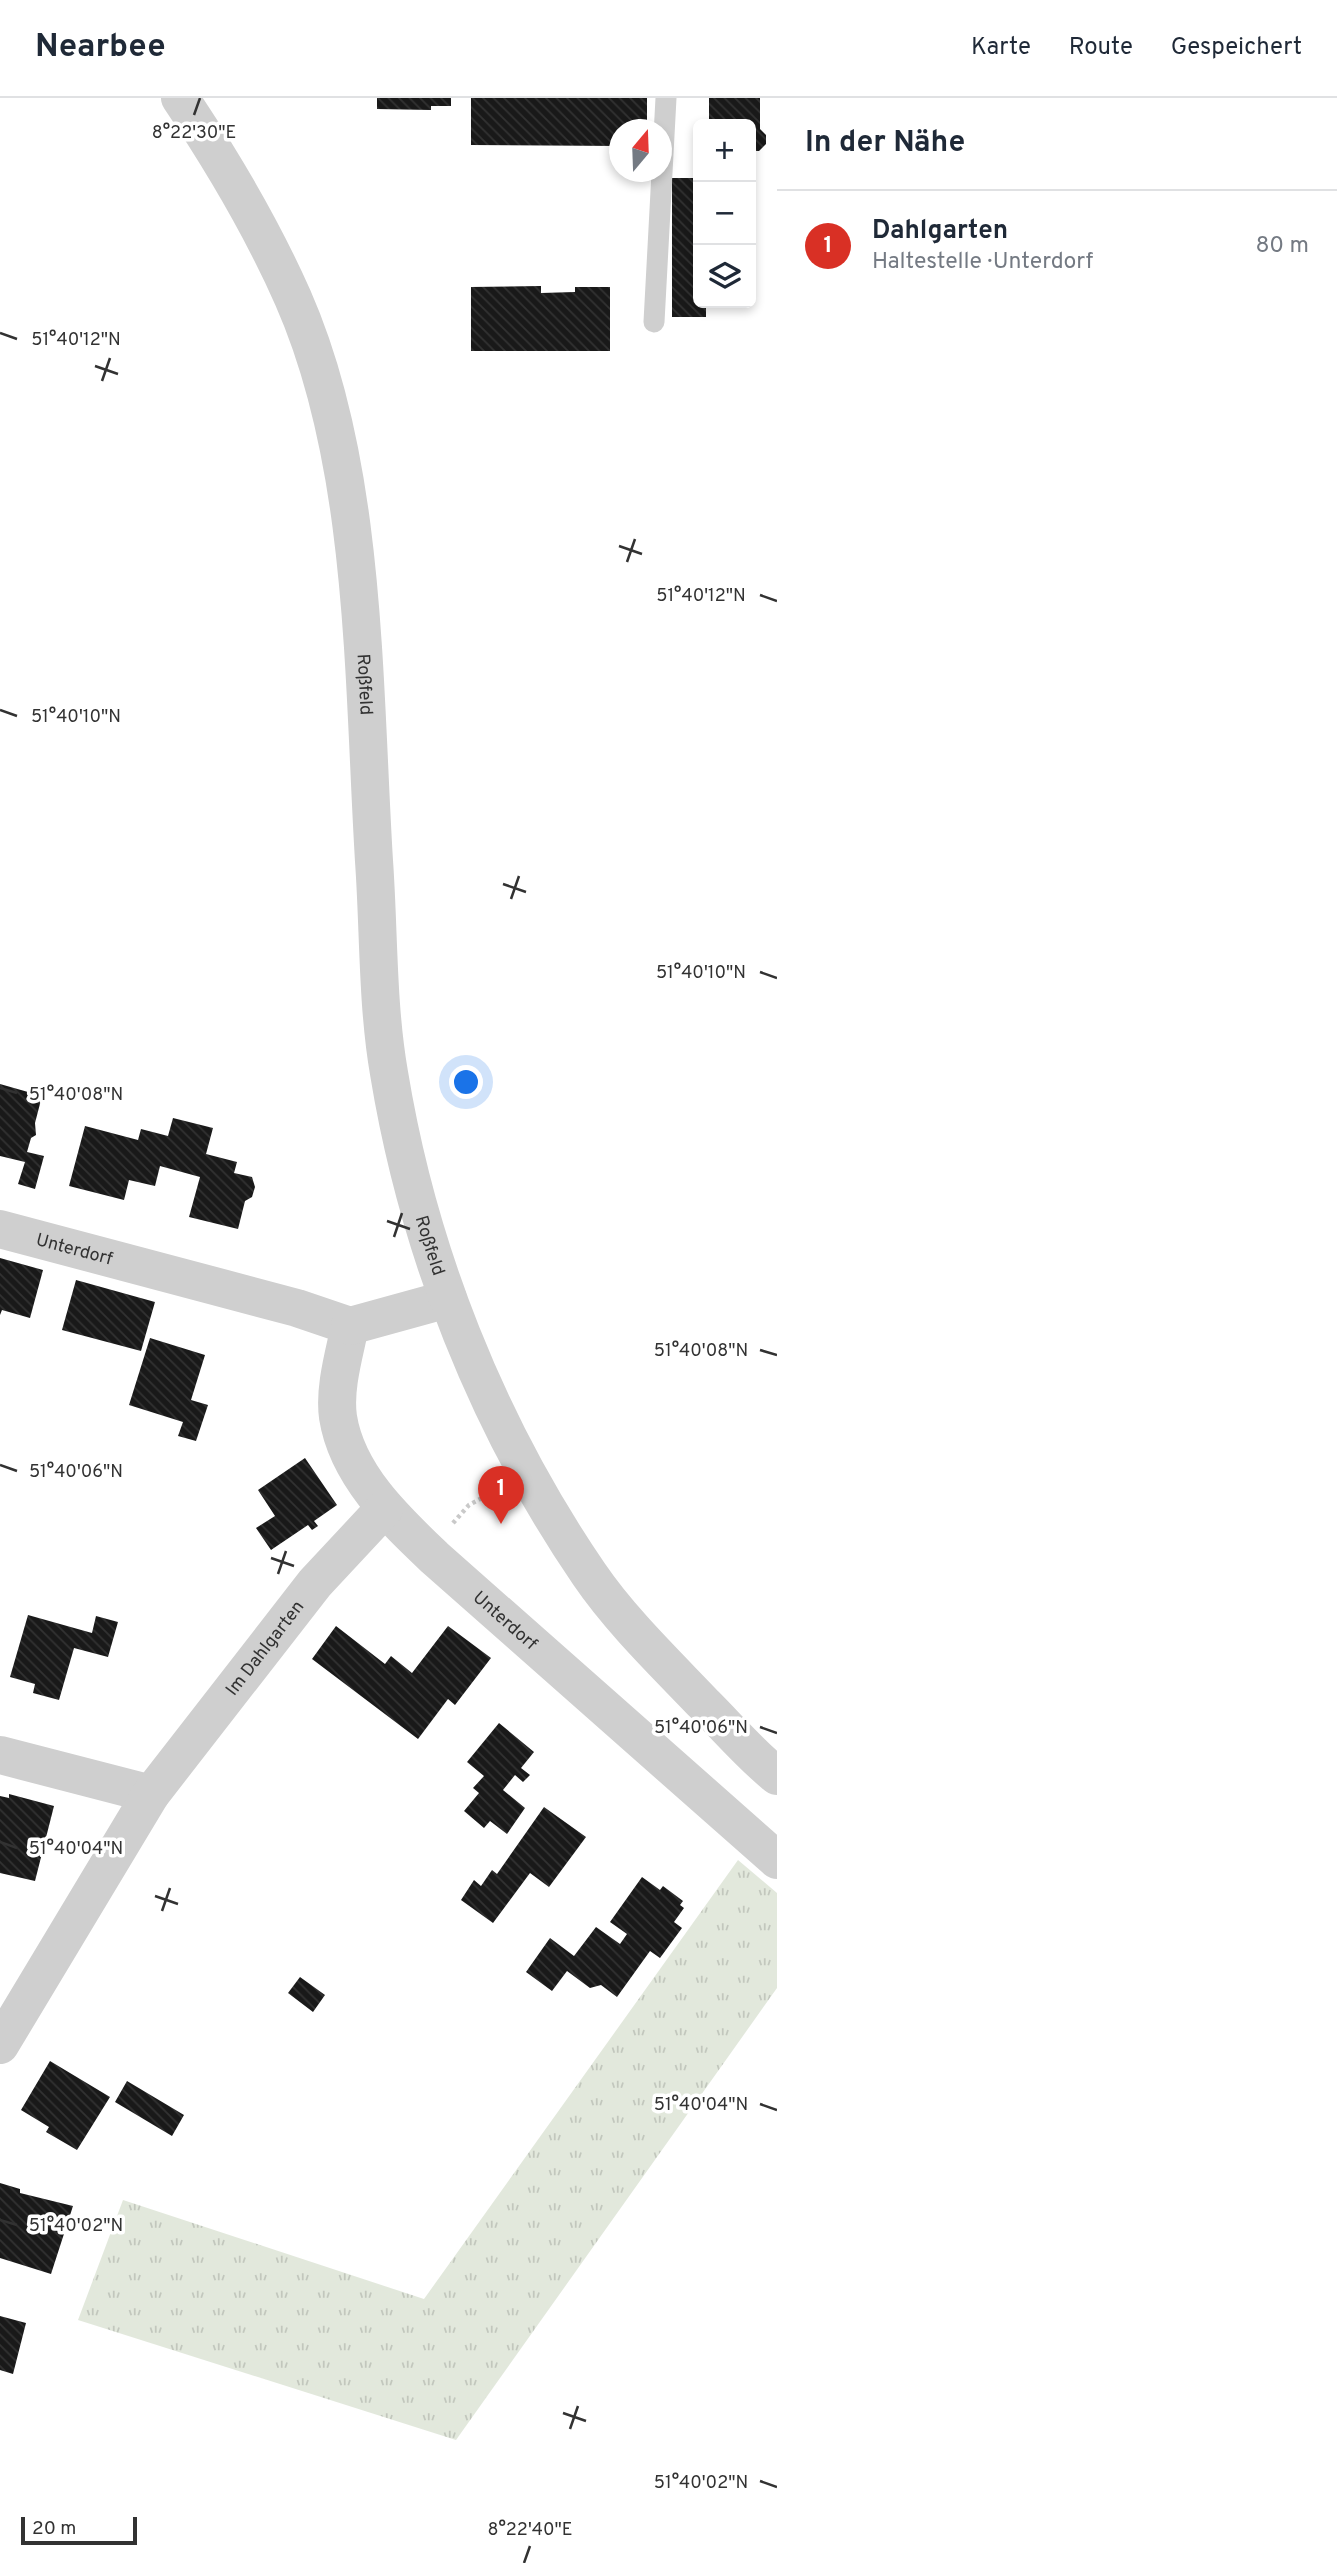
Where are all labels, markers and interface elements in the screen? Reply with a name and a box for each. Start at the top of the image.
text: Nearbee [35,27,166,69]
text: Karte [971,33,1031,63]
text: Route [1069,33,1133,63]
text: Gespeichert [1171,33,1302,63]
north arrow [609,119,672,182]
map controls [693,119,756,308]
button: + [693,119,756,182]
text: 8°22'30"E [152,122,236,145]
text: In der Nähe [805,125,965,162]
button: − [693,182,756,245]
text: Dahlgarten [872,215,1008,248]
text: 1 [823,232,833,261]
text: 80 m [1256,232,1309,261]
button: layers [693,245,756,308]
text: Haltestelle · Unterdorf [872,248,1093,277]
text: 51°40'12"N [31,329,121,352]
text: 51°40'12"N [656,585,746,608]
street label: Roßfeld [350,653,377,716]
text: 51°40'10"N [31,706,121,729]
text: 51°40'10"N [656,962,746,985]
your location [449,1065,483,1099]
text: 51°40'08"N [29,1084,123,1107]
street label: Roßfeld [409,1213,449,1279]
street label: Unterdorf [33,1229,115,1271]
text: 51°40'08"N [654,1340,748,1363]
text: 51°40'06"N [29,1461,123,1484]
pin: 1 [478,1466,524,1524]
street label: Unterdorf [467,1587,542,1656]
street label: Im Dahlgarten [221,1596,310,1701]
text: 51°40'06"N [654,1717,748,1740]
text: 51°40'04"N [29,1838,123,1861]
text: 51°40'04"N [654,2094,748,2117]
text: 51°40'02"N [29,2215,123,2238]
text: 51°40'02"N [654,2472,748,2495]
scale bar [21,2514,136,2546]
text: 20 m [32,2517,76,2541]
text: 8°22'40"E [487,2519,573,2542]

